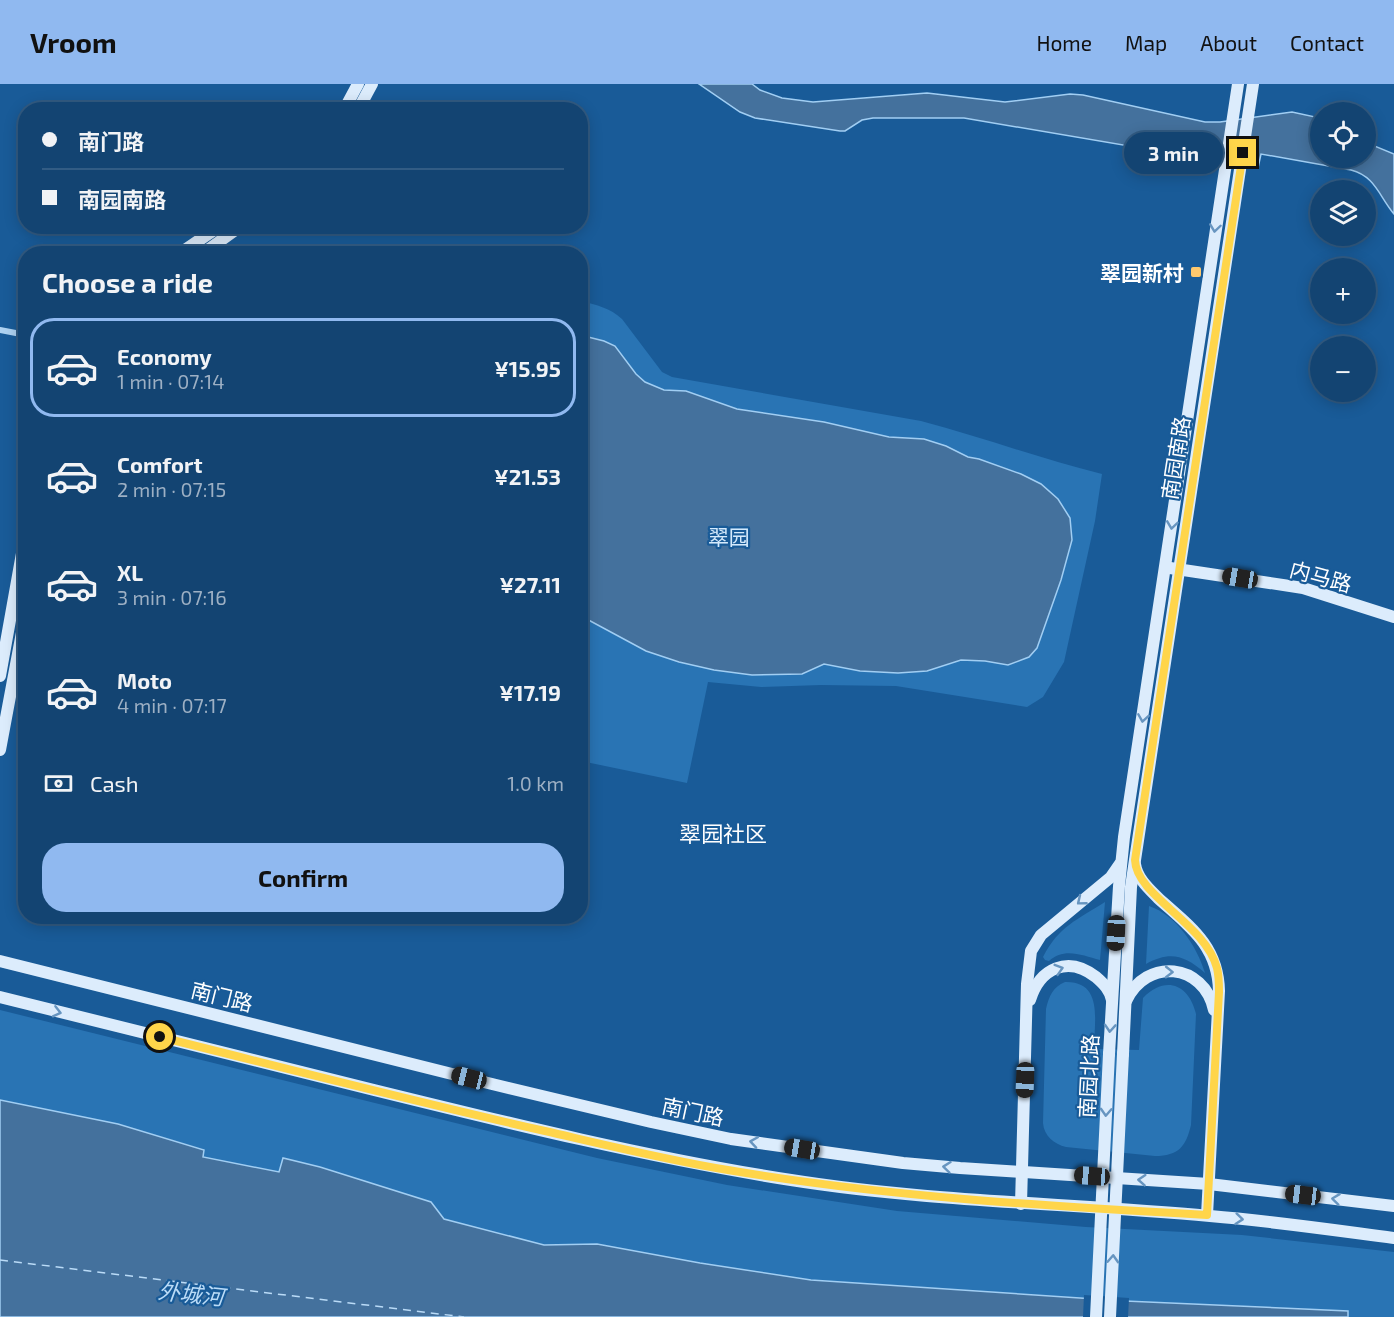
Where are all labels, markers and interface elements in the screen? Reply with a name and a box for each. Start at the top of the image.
text: Vroom [30,25,117,59]
text: Home [1036,30,1092,55]
text: Map [1125,30,1167,55]
text: About [1200,30,1257,55]
text: Contact [1290,30,1364,55]
map controls [1310,102,1376,402]
button: locate [1310,102,1376,168]
text: 南门路 [78,128,144,154]
callout: 3 min [1123,132,1222,174]
route end [1229,139,1256,166]
text: 3 min [1148,141,1199,165]
button: layers [1310,180,1376,246]
text: 南园南路 [78,186,166,212]
one-way arrow [1210,224,1222,233]
button: + [1310,258,1376,324]
place label: 翠园新村 [1100,260,1184,285]
marker: 翠园新村 [1189,265,1203,279]
text: Choose a ride [42,266,213,298]
button: − [1310,336,1376,402]
icon: car [45,341,99,395]
text: Economy [117,343,212,369]
text: ¥15.95 [494,355,561,381]
text: 1 min · 07:14 [117,369,224,393]
street label: 南园南路 [1156,415,1194,501]
icon: car [45,449,99,503]
text: Comfort [117,451,202,477]
text: ¥21.53 [494,463,561,489]
text: 2 min · 07:15 [117,477,226,501]
one-way arrow [1167,520,1179,530]
park label: 翠园 [708,524,750,549]
street label: 内马路 [1287,556,1355,596]
icon: car [45,557,99,611]
text: XL [117,559,143,585]
car [1221,566,1259,590]
text: ¥27.11 [499,571,561,597]
text: 3 min · 07:16 [117,585,227,609]
icon: car [45,665,99,719]
text: Moto [117,667,172,693]
text: ¥17.19 [499,679,561,705]
text: 4 min · 07:17 [117,693,227,717]
one-way arrow [1137,713,1149,722]
icon: cash [42,767,75,800]
text: Cash [90,770,139,796]
text: 1.0 km [507,771,564,795]
district label: 翠园社区 [679,820,767,846]
button: Confirm [42,843,564,912]
one-way arrow [1077,893,1088,904]
car [1106,915,1126,951]
one-way arrow [1053,964,1064,976]
one-way arrow [1164,966,1173,978]
street label: 南门路 [188,976,256,1016]
one-way arrow [52,1004,62,1017]
route start [146,1023,173,1050]
one-way arrow [1104,1024,1117,1033]
street label: 南园北路 [1073,1033,1103,1119]
car [1015,1062,1035,1098]
car [449,1065,489,1091]
street label: 南门路 [660,1092,726,1130]
one-way arrow [1099,1108,1112,1117]
one-way arrow [749,1136,759,1149]
car [783,1137,821,1161]
one-way arrow [943,1161,952,1174]
car [1073,1166,1111,1186]
one-way arrow [1137,1173,1146,1186]
car [1284,1184,1322,1206]
one-way arrow [1331,1193,1340,1205]
one-way arrow [1234,1212,1243,1225]
one-way arrow [1107,1254,1120,1263]
water label: 外城河 [157,1277,229,1310]

